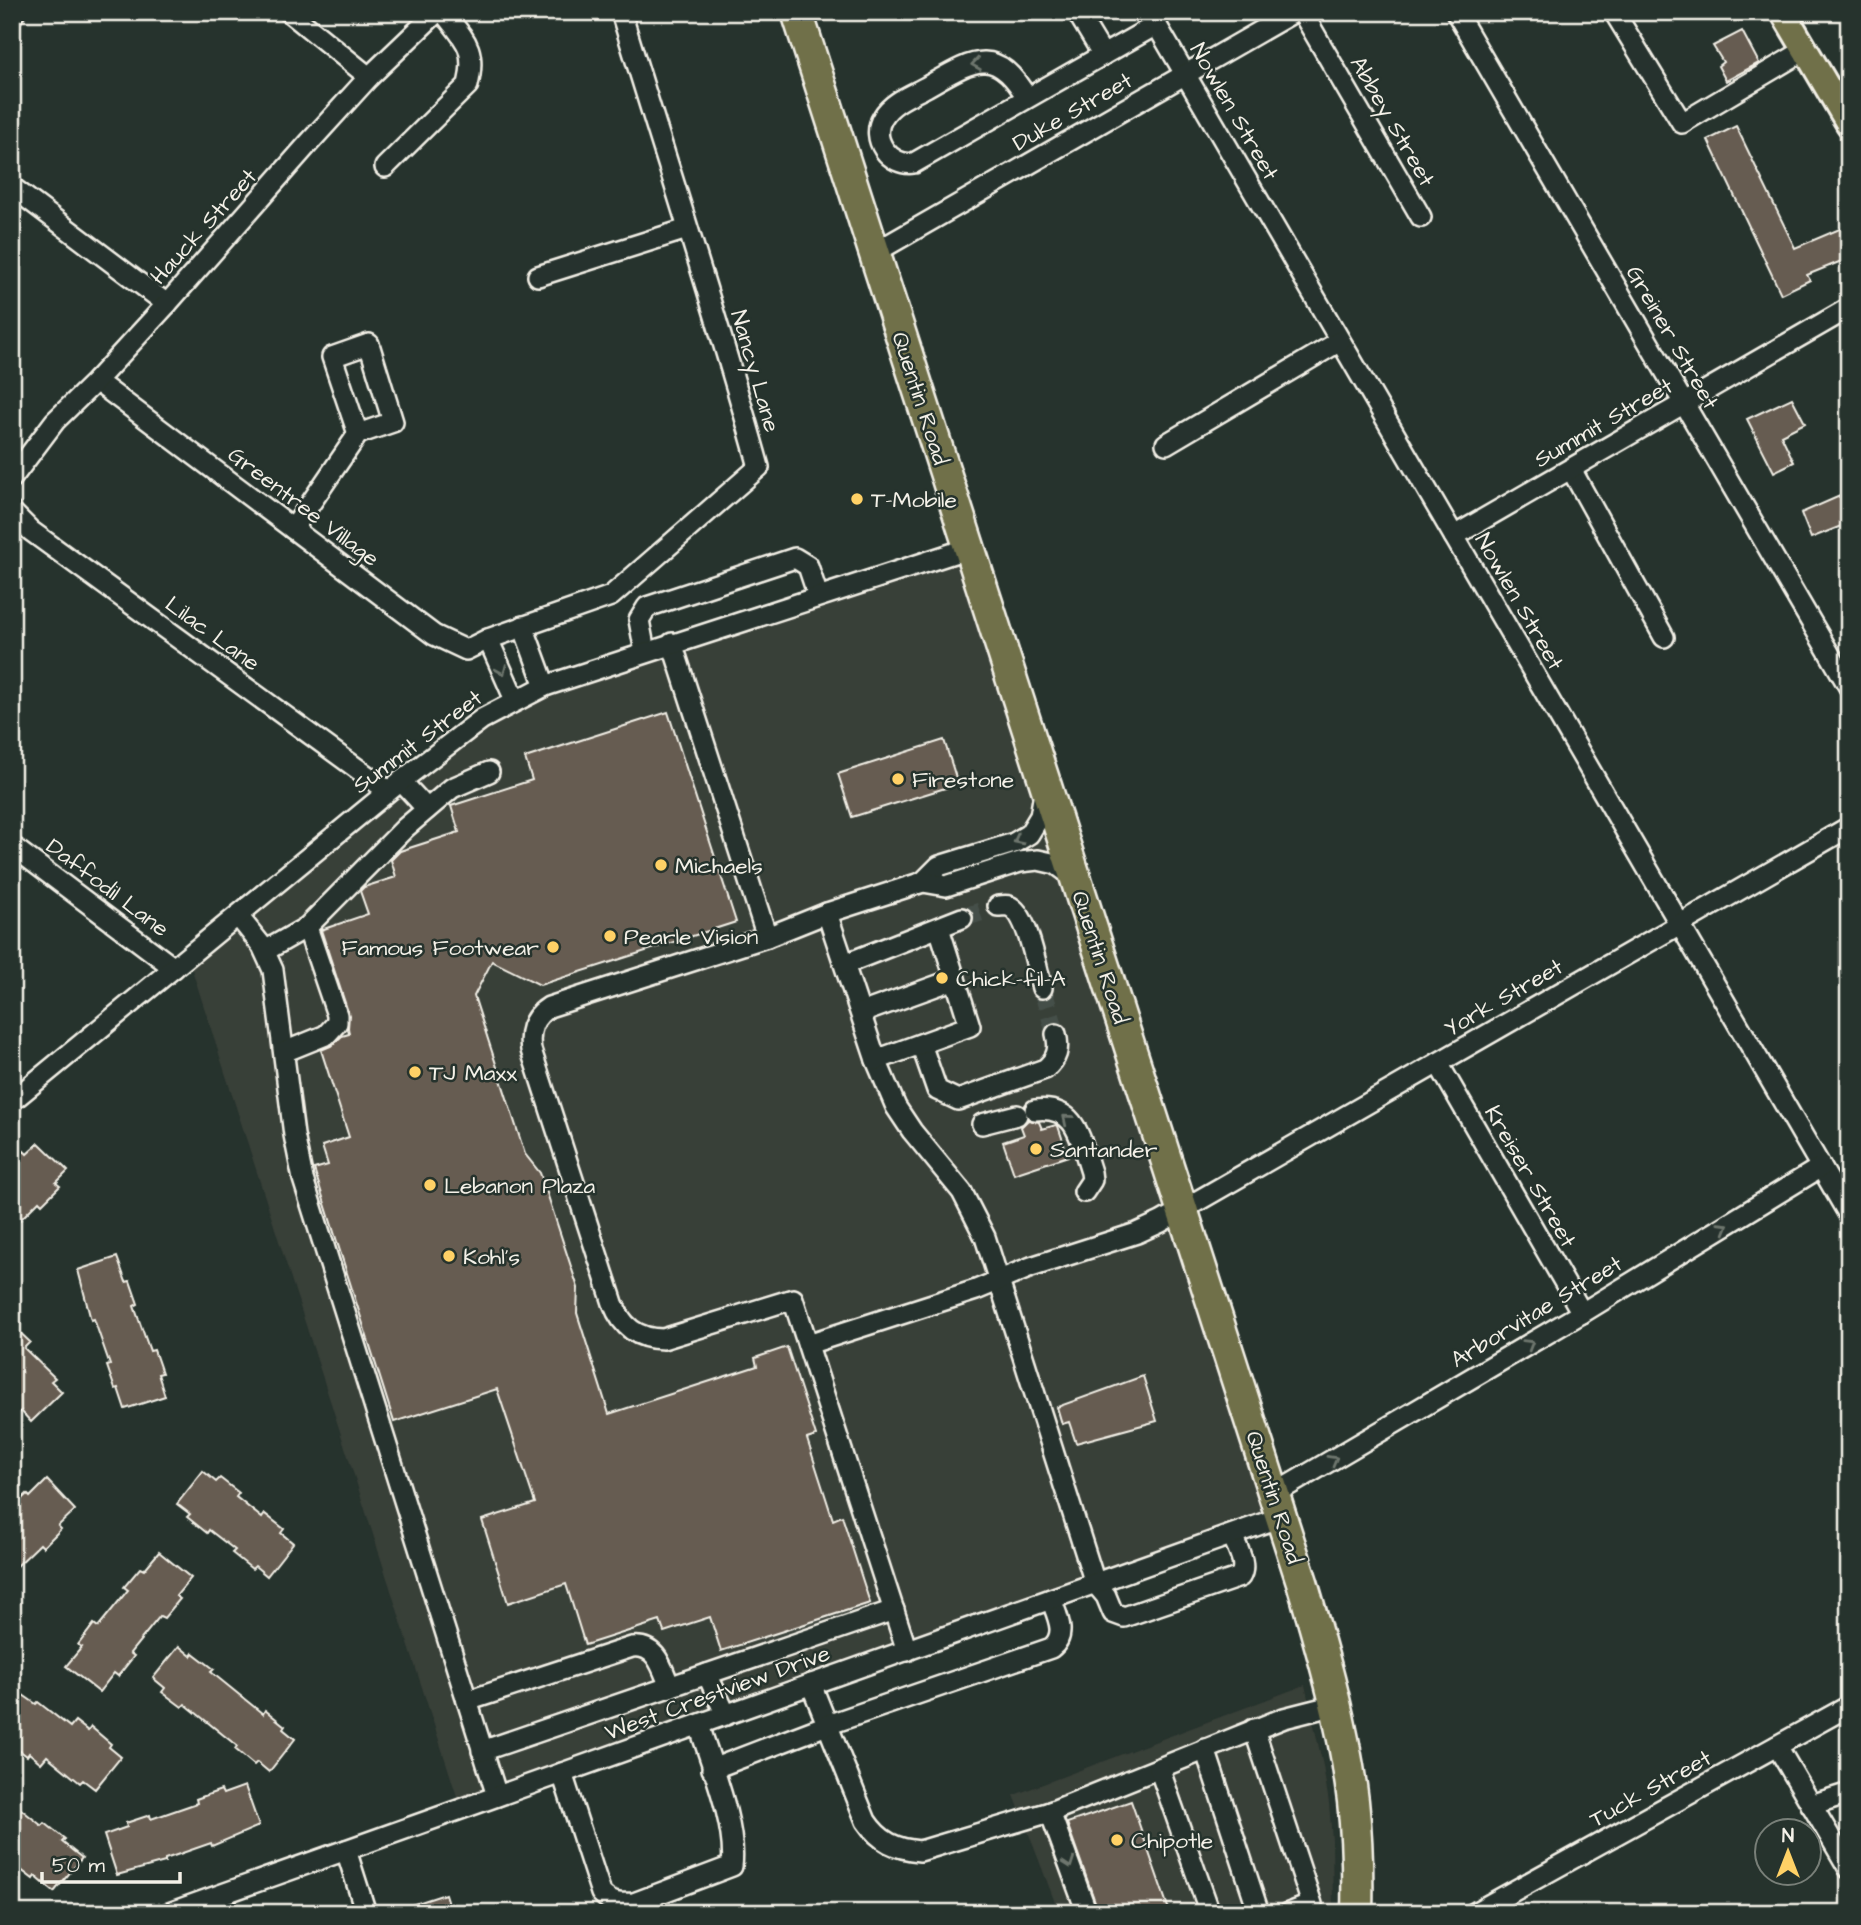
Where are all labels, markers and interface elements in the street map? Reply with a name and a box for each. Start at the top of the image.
street label: Nowlen Street [1182,37,1287,187]
street label: Abbey Street [1341,50,1443,194]
one-way arrow [970,57,982,72]
street label: Duke Street [1007,64,1139,159]
street label: Hauck Street [143,161,265,292]
street label: Greiner Street [1618,260,1727,416]
street label: Nancy Lane [721,307,788,436]
street label: Quentin Road [883,328,957,469]
street label: Summit Street [1528,370,1679,476]
street label: Greentree Village [220,439,386,575]
place label: T-Mobile [871,484,957,516]
marker: T-Mobile [849,491,865,507]
street label: Nowlen Street [1467,527,1572,677]
street label: Lilac Lane [158,589,266,679]
one-way arrow [494,663,508,676]
street label: Summit Street [346,682,490,801]
place label: Firestone [912,764,1014,796]
marker: Firestone [890,771,906,787]
street label: Daffodil Lane [39,831,176,945]
one-way arrow [1013,831,1025,845]
place label: Michaels [675,850,763,882]
marker: Michaels [653,857,669,873]
street label: Quentin Road [1063,887,1137,1028]
place label: Pearle Vision [624,921,758,953]
marker: Pearle Vision [602,928,618,944]
place label: Famous Footwear [342,932,539,964]
marker: Famous Footwear [545,939,561,955]
street label: York Street [1438,951,1569,1045]
place label: Chick-fil-A [956,963,1066,995]
marker: Chick-fil-A [934,970,950,986]
place label: TJ Maxx [429,1057,517,1089]
marker: TJ Maxx [407,1064,423,1080]
street label: Kreiser Street [1476,1099,1584,1254]
one-way arrow [1062,1114,1074,1127]
place label: Santander [1050,1134,1158,1166]
marker: Santander [1028,1141,1044,1157]
place label: Lebanon Plaza [444,1170,596,1202]
marker: Lebanon Plaza [422,1177,438,1193]
one-way arrow [1716,1222,1729,1235]
place label: Kohl's [463,1241,520,1273]
marker: Kohl's [441,1248,457,1264]
street label: Arborvitae Street [1445,1248,1629,1376]
one-way arrow [1521,1339,1534,1352]
street label: Quentin Road [1237,1427,1311,1568]
one-way arrow [1325,1455,1338,1468]
street label: West Crestview Drive [600,1637,834,1749]
street label: Tuck Street [1584,1742,1718,1836]
north arrow [1752,1816,1822,1886]
text: N [1782,1823,1794,1850]
place label: Chipotle [1131,1825,1213,1857]
marker: Chipotle [1109,1832,1125,1848]
scale bar [42,1841,180,1885]
text: 50 m [52,1851,106,1880]
one-way arrow [1060,1856,1074,1868]

